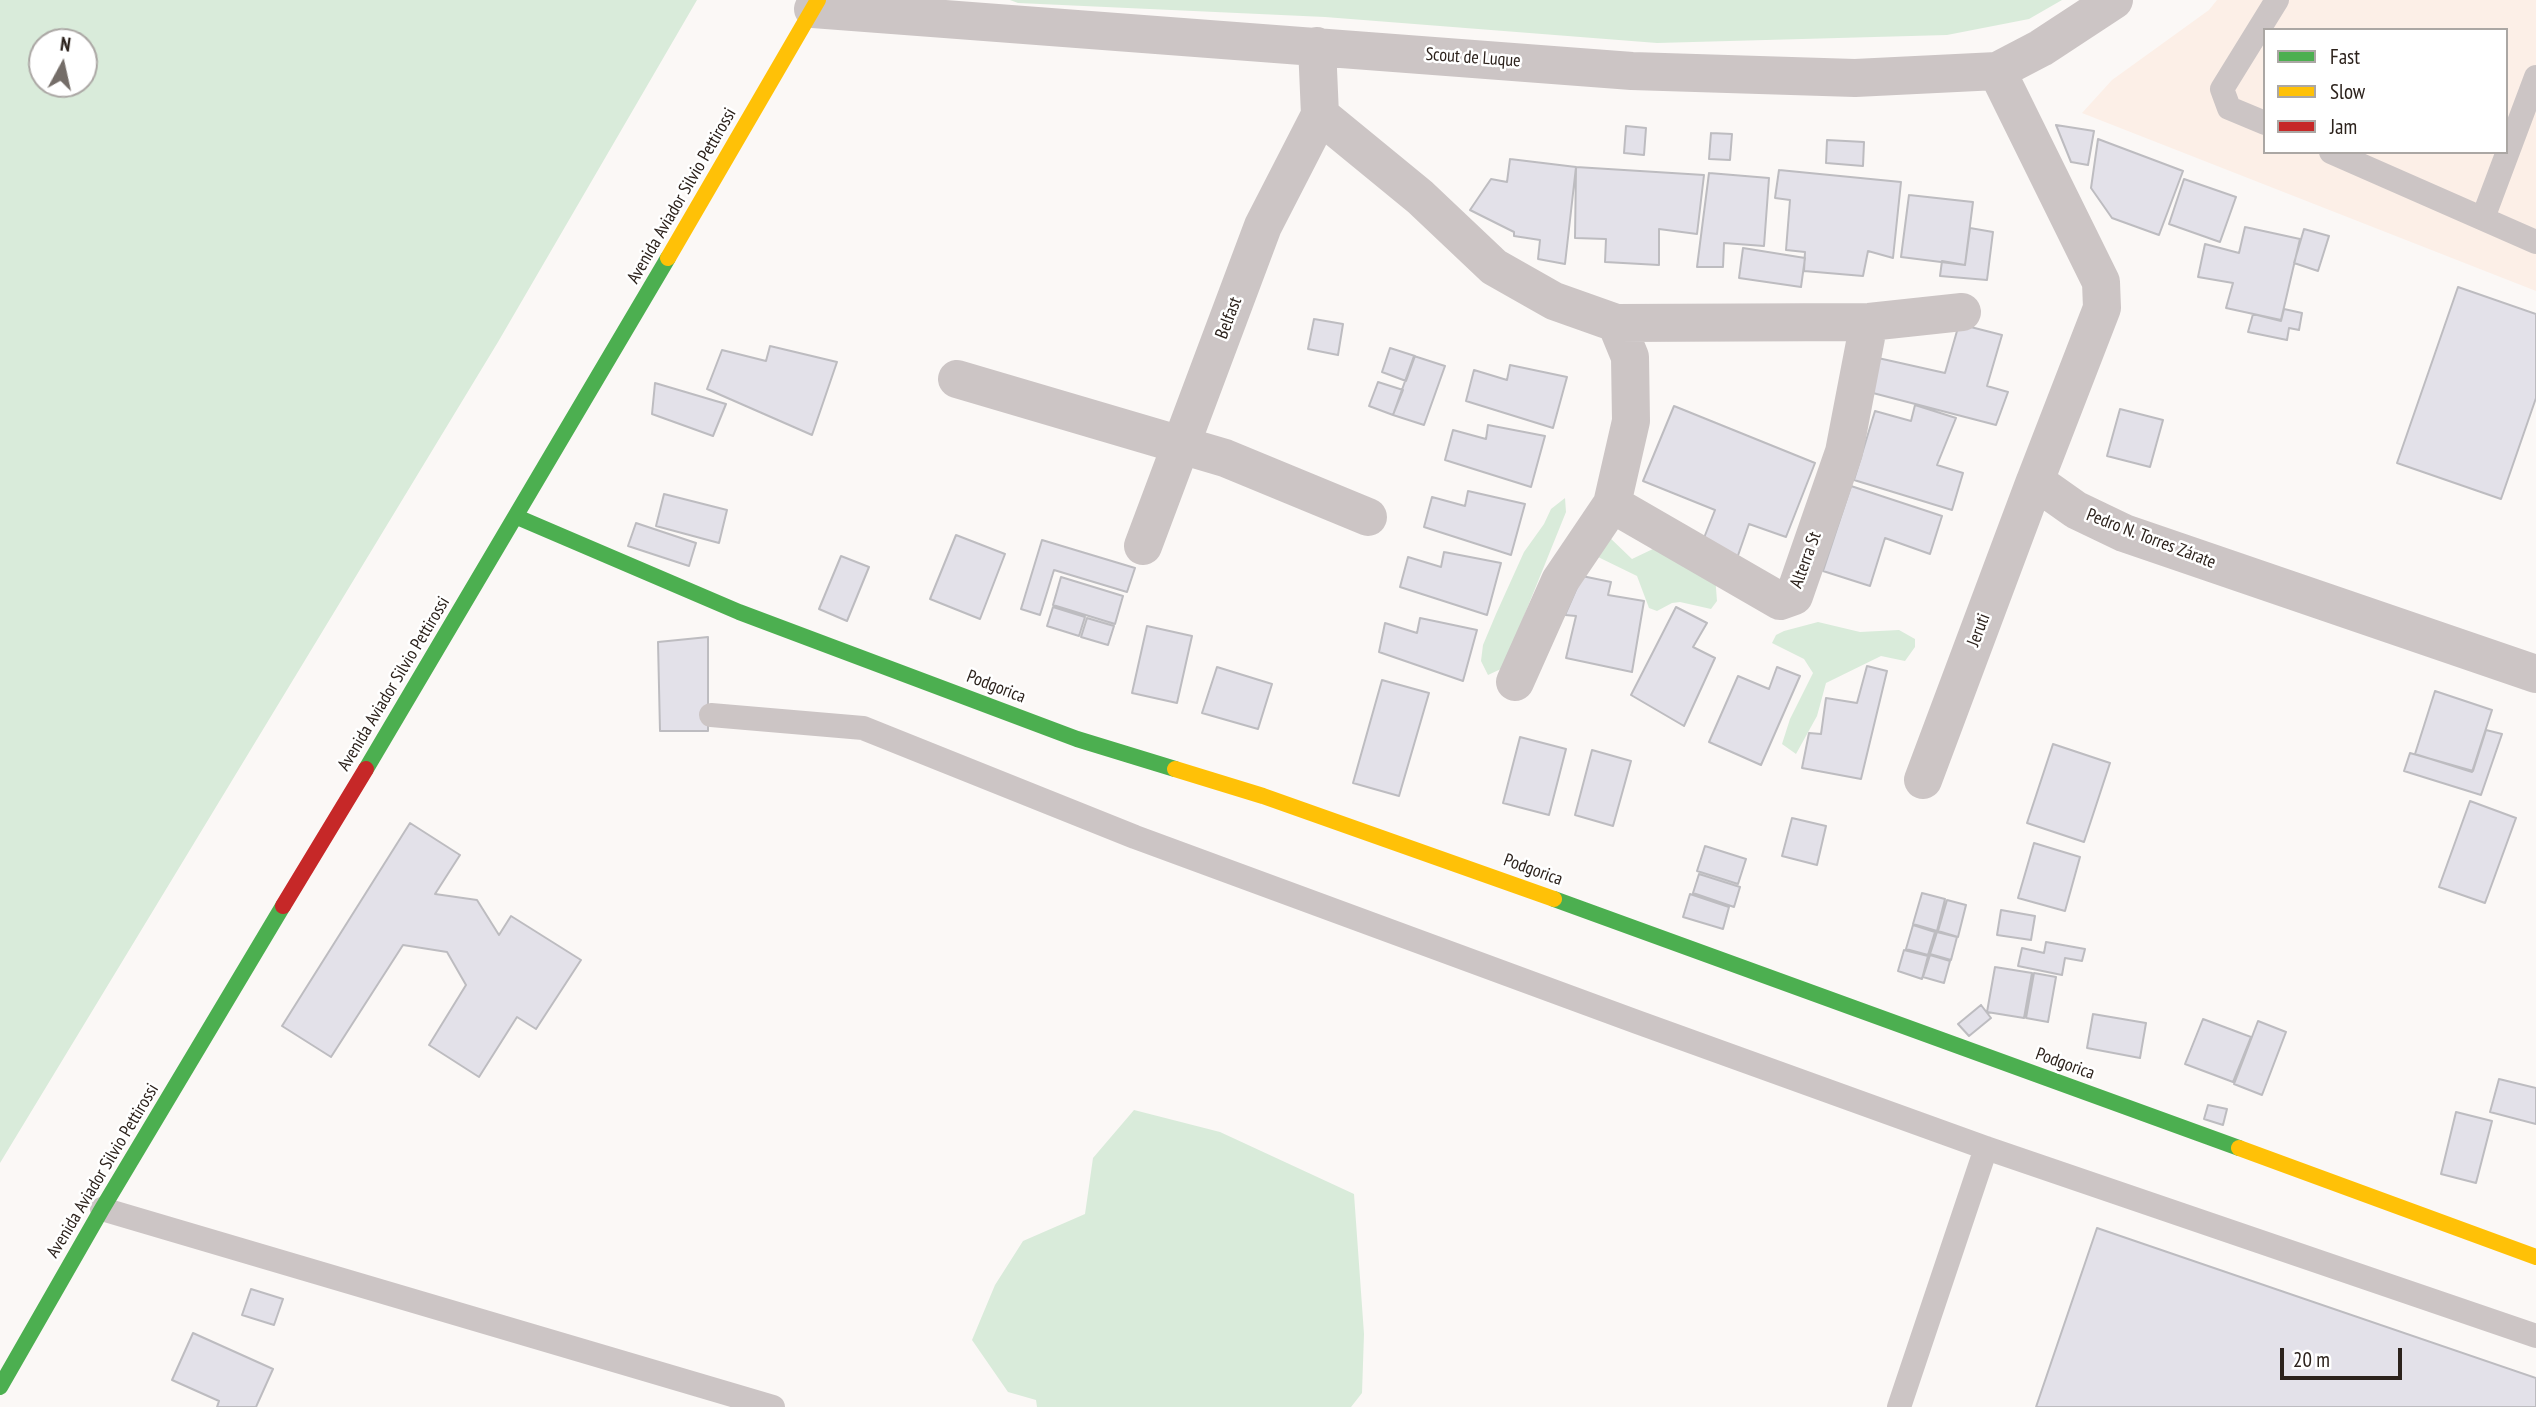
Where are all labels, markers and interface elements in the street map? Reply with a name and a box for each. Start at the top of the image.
north arrow [28,28,98,98]
legend [2263,28,2508,154]
text: N [59,32,72,57]
text: Fast [2330,43,2360,70]
street label: Scout de Luque [1425,44,1521,72]
text: Slow [2330,78,2365,105]
street label: Avenida Aviador Silvio Pettirossi [623,104,741,288]
text: Jam [2330,113,2357,140]
street label: Belfast [1211,294,1247,342]
street label: Pedro N. Torres Zárate [2083,504,2219,574]
street label: Alterra St [1786,529,1826,591]
street label: Avenida Aviador Silvio Pettirossi [333,593,455,775]
street label: Jeruti [1963,611,1995,649]
street label: Podgorica [964,666,1028,708]
street label: Podgorica [1501,849,1565,891]
street label: Podgorica [2033,1043,2097,1085]
street label: Avenida Aviador Silvio Pettirossi [42,1080,164,1262]
scale bar [2284,1334,2406,1378]
text: 20 m [2293,1346,2330,1373]

